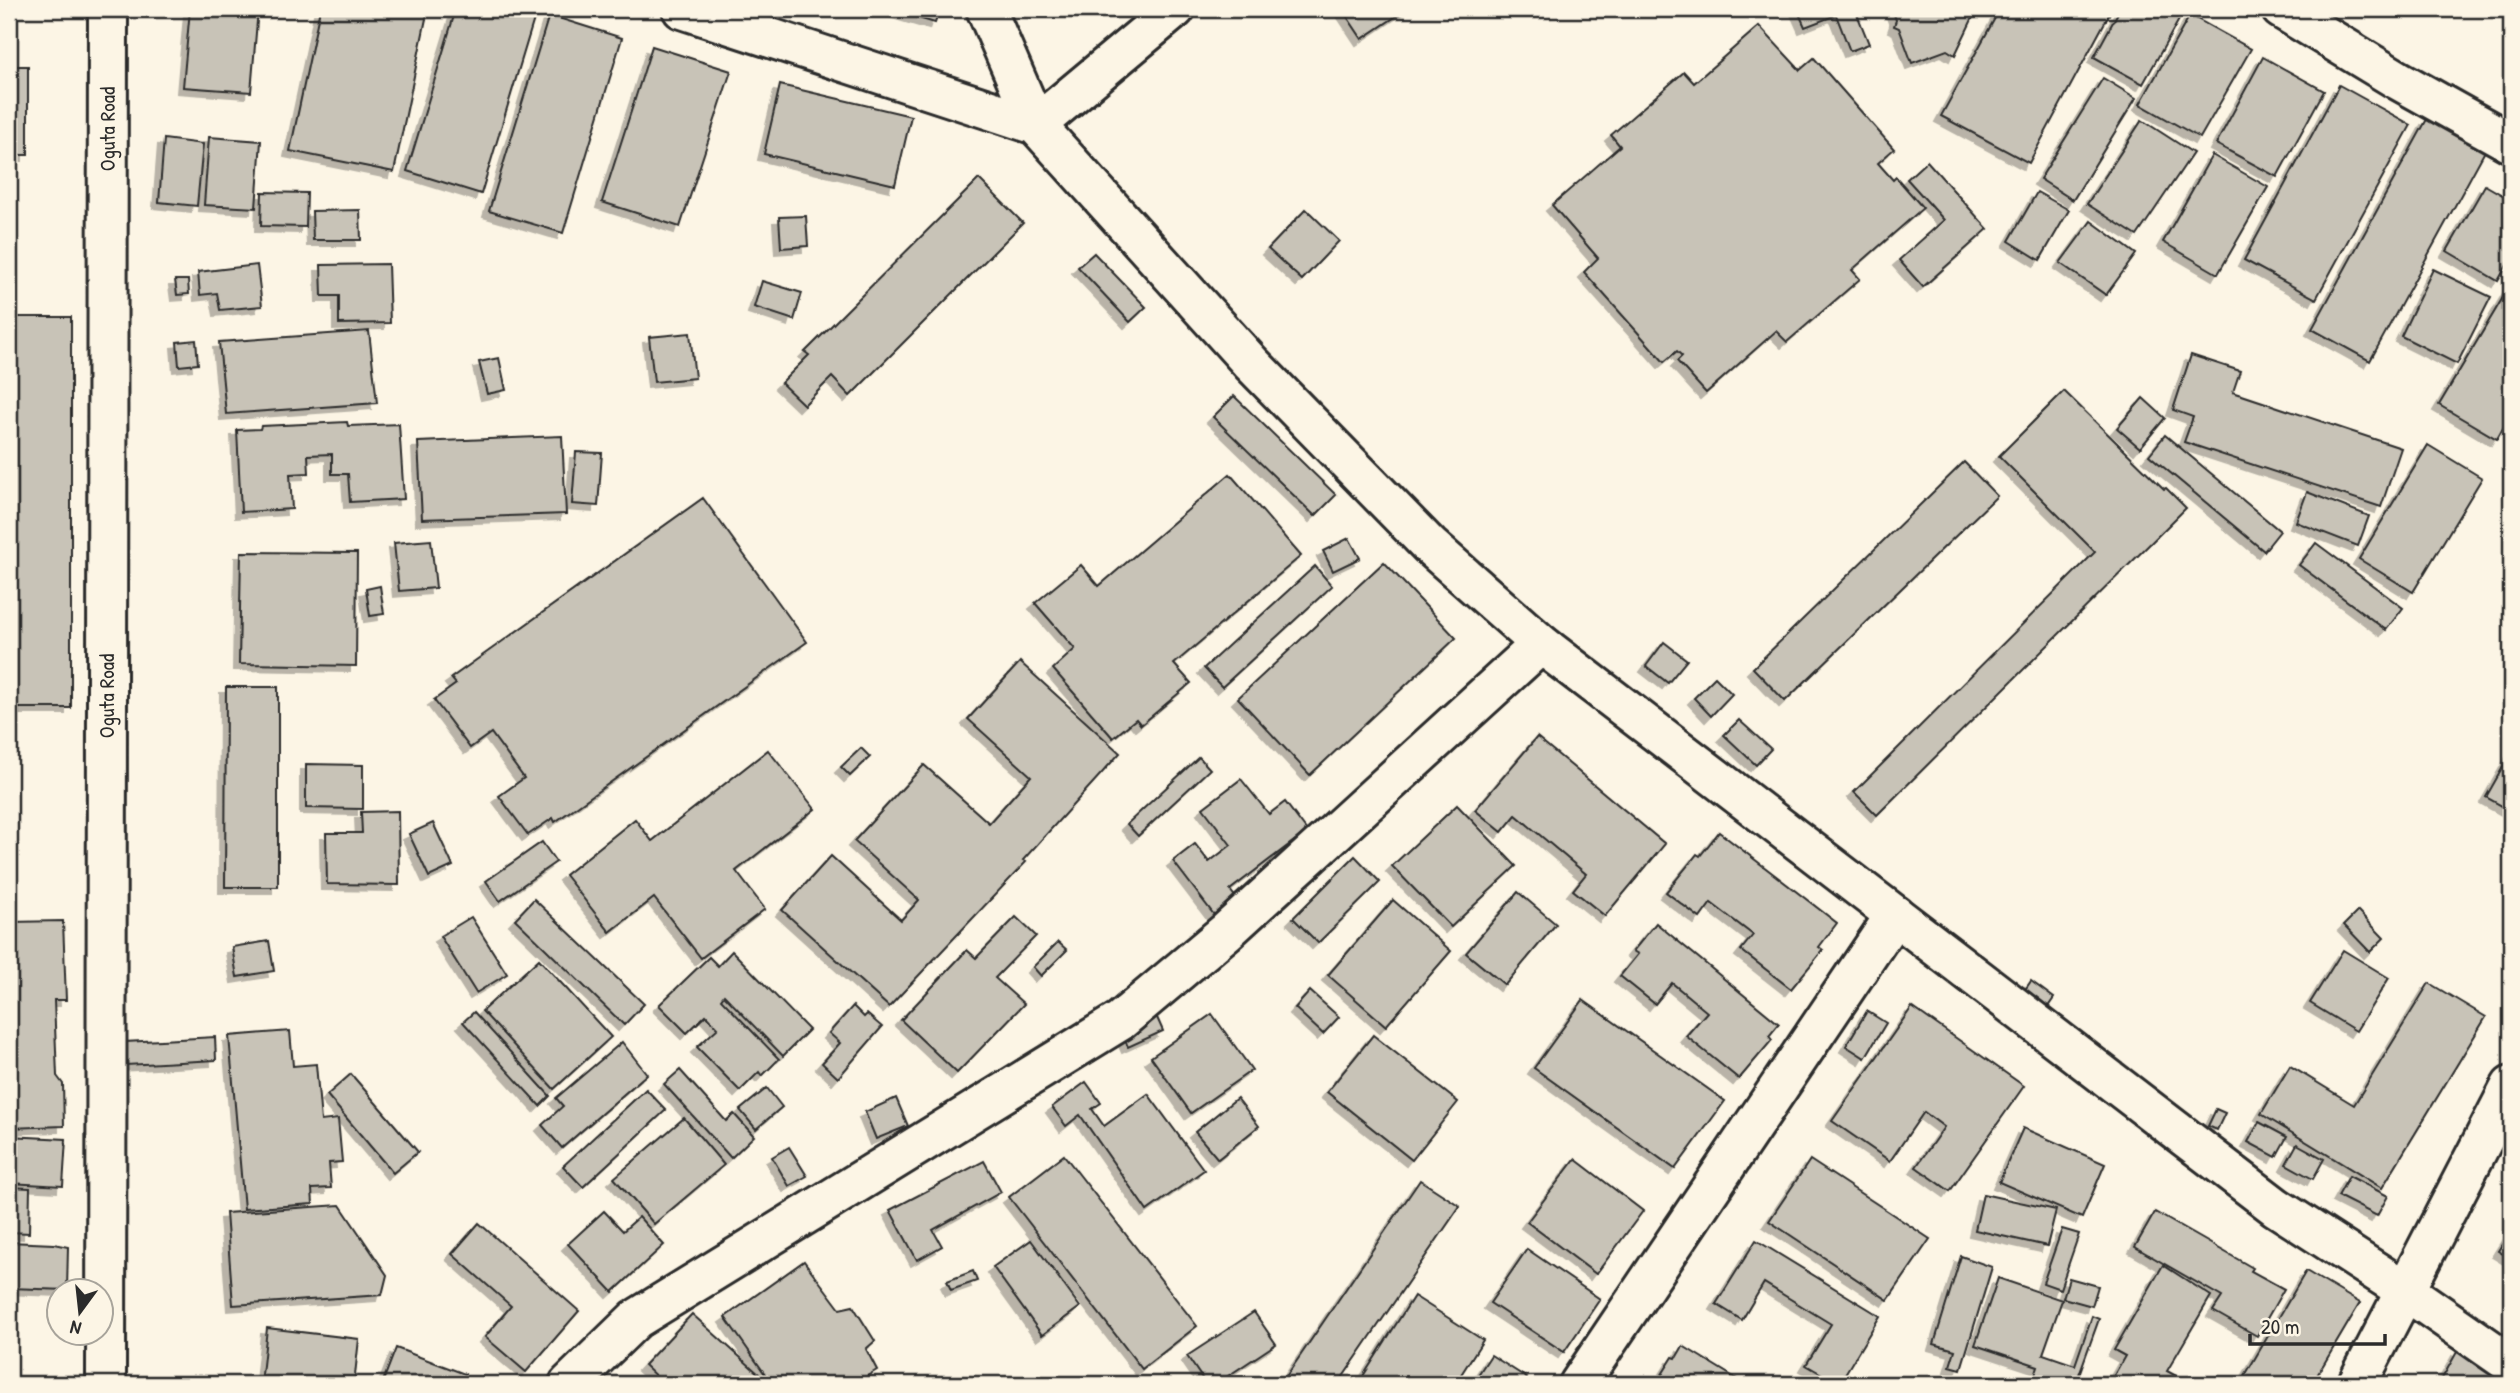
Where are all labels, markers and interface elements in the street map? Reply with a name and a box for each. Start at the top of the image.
street label: Oguta Road [93,87,122,171]
street label: Oguta Road [92,654,121,738]
north arrow [46,1278,116,1348]
scale bar [2250,1302,2385,1346]
text: 20 m [2261,1312,2299,1341]
text: N [67,1315,84,1342]

